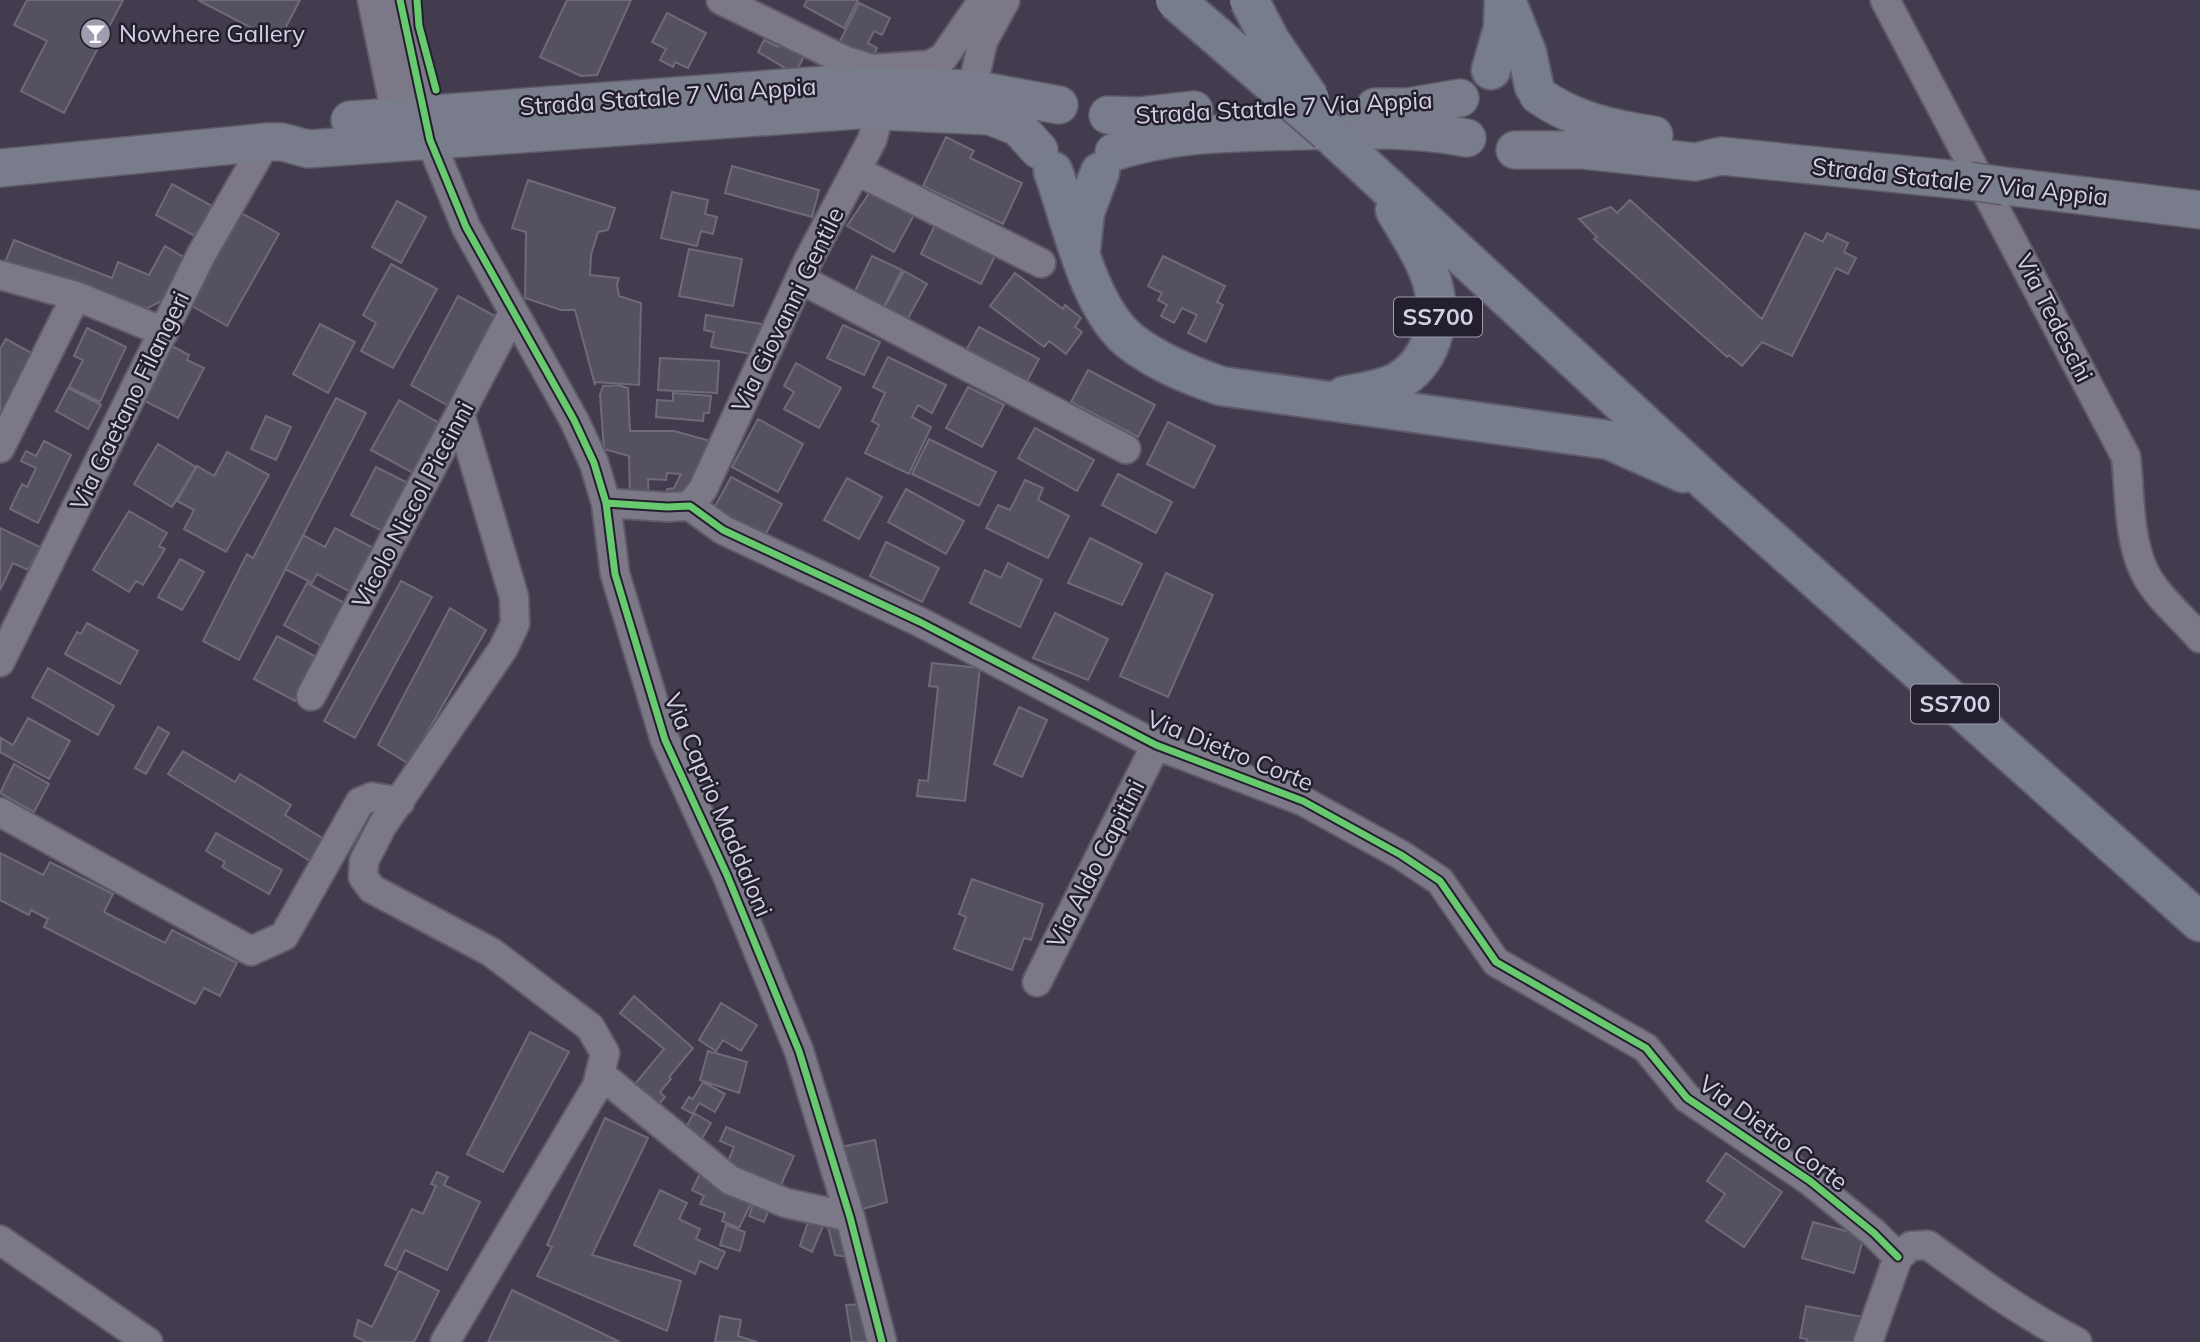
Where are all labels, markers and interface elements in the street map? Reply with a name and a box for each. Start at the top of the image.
bar icon: Nowhere Gallery [79,17,113,51]
place label: Nowhere Gallery [119,18,305,48]
street label: Strada Statale 7 Via Appia [519,71,817,121]
street label: Strada Statale 7 Via Appia [1135,84,1433,130]
street label: Strada Statale 7 Via Appia [1811,151,2109,211]
street label: Via Giovanni Gentile [724,202,850,417]
street label: Via Tedeschi [2010,248,2100,387]
street label: Via Gaetano Filangeri [63,286,195,515]
road number: SS700 [1394,298,1482,336]
street label: Vicolo Niccol Piccinni [345,396,479,613]
road number: SS700 [1911,684,1999,724]
street label: Via Caprio Maddaloni [658,688,780,921]
street label: Via Dietro Corte [1143,703,1318,797]
street label: Via Aldo Capitini [1040,774,1151,953]
street label: Via Dietro Corte [1693,1068,1854,1196]

